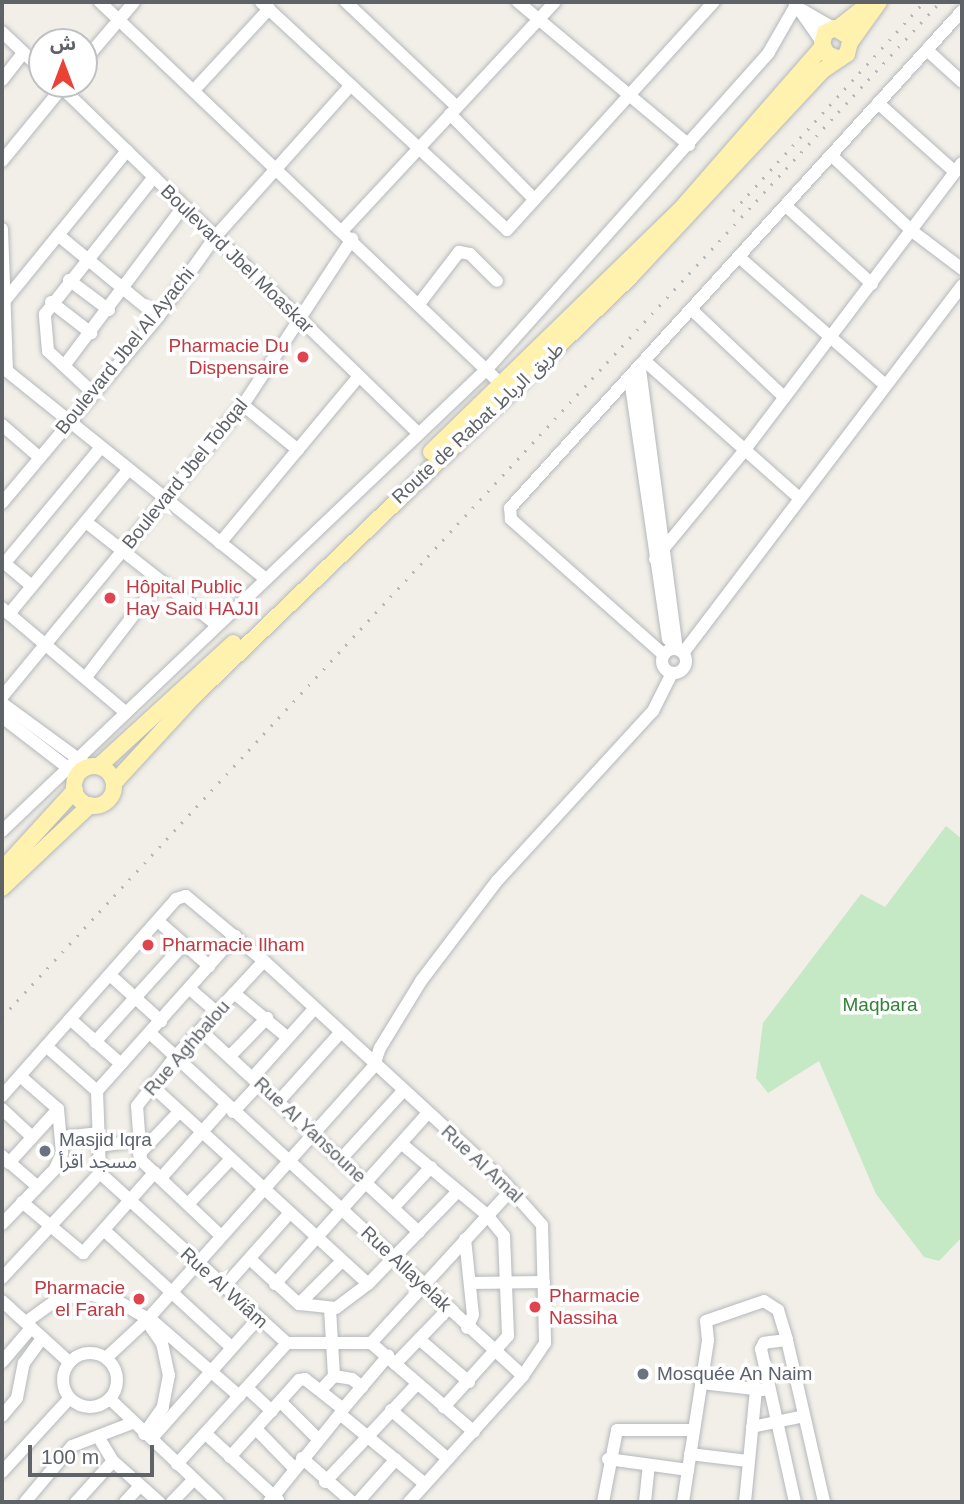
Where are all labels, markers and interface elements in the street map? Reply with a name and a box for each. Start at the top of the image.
north arrow [28,28,98,98]
text: ش [50,33,76,54]
street label: Boulevard Jbel Moaskar [156,180,318,338]
street label: Boulevard Jbel Al Ayachi [50,262,200,440]
place label: Pharmacie Du Dispensaire [169,335,289,379]
street label: Route de Rabat طريق الرباط [387,337,569,509]
marker: Pharmacie Du Dispensaire [295,349,311,365]
street label: Boulevard Jbel Tobqal [117,394,253,554]
place label: Hôpital Public Hay Said HAJJI [126,576,259,620]
marker: Hôpital Public Hay Said HAJJI [100,588,120,608]
place label: Pharmacie Ilham [162,934,305,956]
marker: Pharmacie Ilham [140,937,156,953]
park label: Maqbara [843,994,917,1016]
street label: Rue Aghbalou [139,995,235,1101]
street label: Rue Al Yansoune [249,1072,371,1188]
street label: Rue Al Amal [436,1120,528,1208]
place label: Masjid Iqra مسجد اقرأ [59,1129,152,1173]
marker: Masjid Iqra مسجد اقرأ [37,1143,53,1159]
street label: Rue Allayelak [356,1221,456,1317]
street label: Rue Al Wiâm [175,1242,273,1334]
place label: Pharmacie el Farah [34,1277,125,1321]
place label: Pharmacie Nassiha [549,1285,640,1329]
marker: Pharmacie el Farah [131,1291,147,1307]
marker: Pharmacie Nassiha [527,1299,543,1315]
place label: Mosquée An Naim [657,1363,813,1385]
marker: Mosquée An Naim [635,1366,651,1382]
scale bar [32,1430,158,1474]
text: 100 m [41,1445,99,1468]

